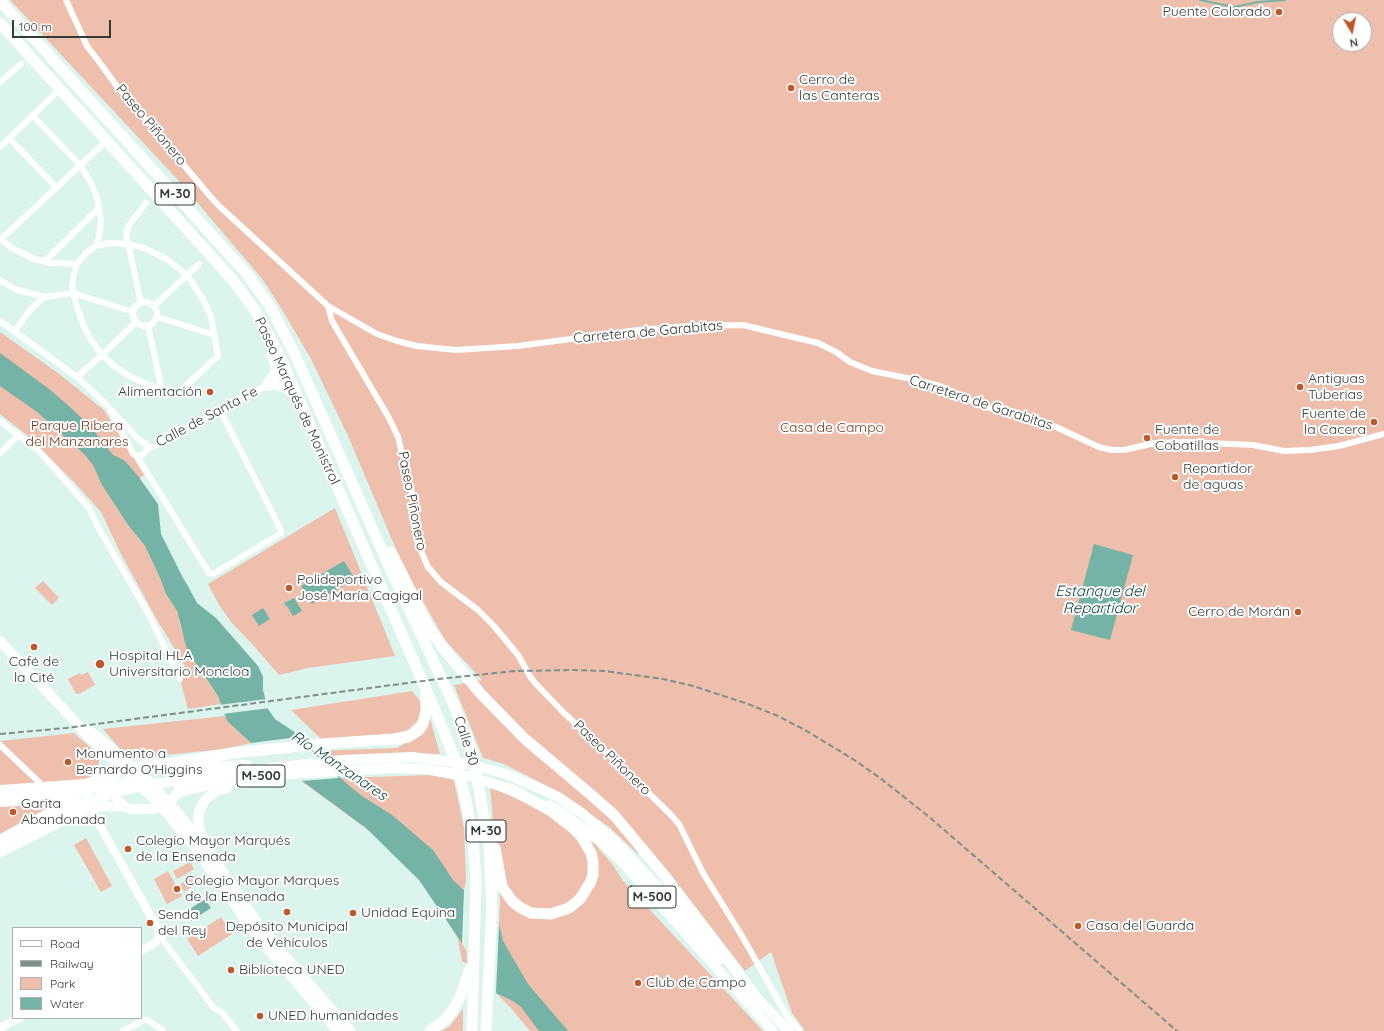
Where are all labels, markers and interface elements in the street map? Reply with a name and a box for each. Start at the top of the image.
place label: Puente Colorado [1163,4,1271,20]
marker: Puente Colorado [1274,7,1284,17]
scale bar [14,12,113,38]
north arrow [1332,12,1372,52]
text: 100 m [19,19,52,34]
text: N [1349,35,1359,50]
place label: Cerro de las Canteras [799,72,880,104]
street label: Paseo Piñonero [112,81,190,169]
marker: Cerro de las Canteras [786,83,796,93]
road number: M-30 [155,183,195,205]
street label: Paseo Marqués de Monistrol [251,315,343,487]
street label: Carretera de Garabitas [573,317,723,347]
place label: Antiguas Tuberías [1308,371,1365,404]
street label: Carretera de Garabitas [907,372,1055,434]
marker: Antiguas Tuberías [1295,382,1305,392]
street label: Calle de Santa Fe [153,383,261,451]
place label: Alimentación [118,384,202,400]
marker: Alimentación [205,387,215,397]
place label: Fuente de la Cacera [1302,406,1366,438]
marker: Fuente de la Cacera [1369,417,1379,427]
park label: Parque Ribera del Manzanares [26,418,128,450]
park label: Casa de Campo [780,420,884,436]
place label: Fuente de Cobatillas [1155,422,1219,454]
marker: Fuente de Cobatillas [1142,433,1152,443]
street label: Paseo Piñonero [394,450,430,552]
place label: Repartidor de aguas [1183,461,1253,494]
marker: Repartidor de aguas [1170,472,1180,482]
place label: Polideportivo José María Cagigal [297,572,422,604]
water label: Estanque del Repartidor [1055,582,1145,617]
marker: Polideportivo José María Cagigal [284,583,294,593]
place label: Cerro de Morán [1188,604,1290,620]
marker: Cerro de Morán [1293,607,1303,617]
marker: Café de la Cité [29,642,39,652]
place label: Hospital HLA Universitario Moncloa [109,648,250,680]
place label: Café de la Cité [9,654,59,686]
marker: Hospital HLA Universitario Moncloa [94,658,106,670]
street label: Calle 30 [450,714,482,768]
street label: Paseo Piñonero [570,717,654,799]
water label: Río Manzanares [288,727,390,805]
place label: Monumento a Bernardo O'Higgins [76,746,202,778]
marker: Monumento a Bernardo O'Higgins [63,757,73,767]
road number: M-500 [237,765,285,787]
place label: Garita Abandonada [21,796,106,828]
marker: Garita Abandonada [8,807,18,817]
road number: M-30 [466,820,506,842]
place label: Colegio Mayor Marqués de la Ensenada [136,833,290,866]
marker: Colegio Mayor Marqués de la Ensenada [123,844,133,854]
place label: Colegio Mayor Marques de la Ensenada [185,873,339,906]
marker: Colegio Mayor Marques de la Ensenada [172,884,182,894]
road number: M-500 [628,886,676,908]
place label: Unidad Equina [361,905,455,921]
place label: Senda del Rey [158,907,207,940]
marker: Depósito Municipal de Vehículos [282,907,292,917]
marker: Unidad Equina [348,908,358,918]
marker: Senda del Rey [145,918,155,928]
place label: Casa del Guarda [1086,918,1194,934]
place label: Depósito Municipal de Vehículos [226,919,348,952]
marker: Casa del Guarda [1073,921,1083,931]
legend [12,927,142,1019]
text: Road [50,936,80,951]
text: Railway [50,956,94,971]
place label: Biblioteca UNED [239,962,345,978]
marker: Biblioteca UNED [226,965,236,975]
place label: Club de Campo [646,975,746,991]
text: Park [50,976,75,991]
marker: Club de Campo [633,978,643,988]
text: Water [50,996,84,1011]
place label: UNED humanidades [268,1008,398,1024]
marker: UNED humanidades [255,1011,265,1021]

